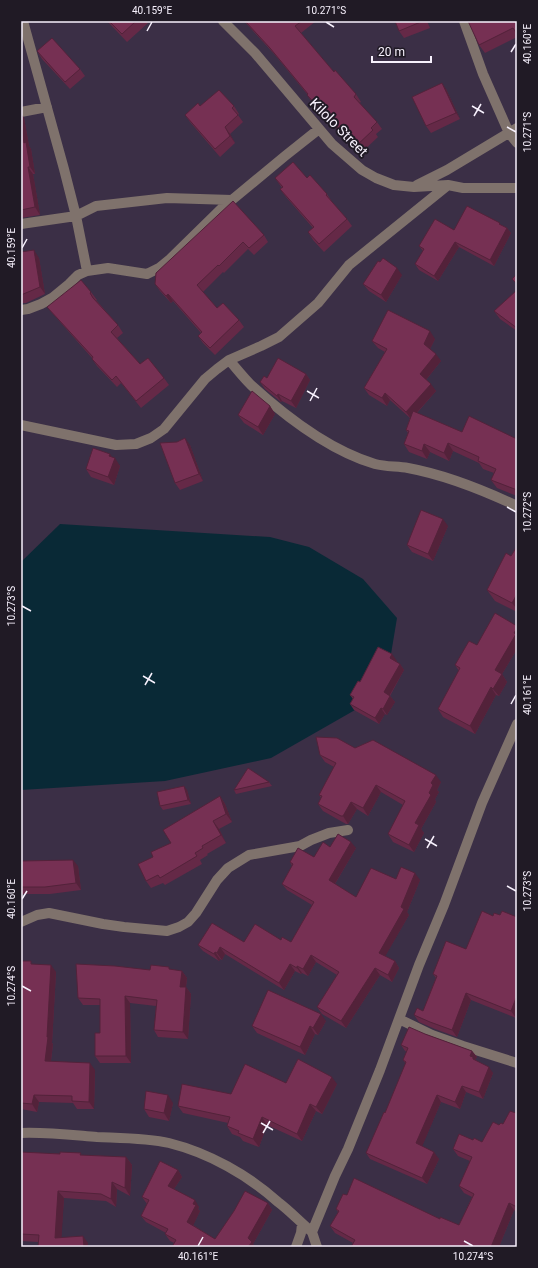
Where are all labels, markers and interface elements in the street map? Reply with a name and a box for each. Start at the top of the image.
text: 40.159°E [132,5,172,16]
text: 10.271°S [306,5,346,16]
text: 40.160°E [522,24,533,64]
scale bar [372,38,431,64]
text: 20 m [378,45,405,59]
street label: Kilolo Street [307,95,372,160]
text: 10.271°S [522,112,533,152]
text: 40.159°E [6,228,17,268]
text: 10.272°S [522,492,533,532]
text: 10.273°S [6,586,17,626]
text: 40.161°E [522,675,533,715]
text: 10.273°S [522,871,533,911]
text: 40.160°E [6,879,17,919]
text: 10.274°S [6,966,17,1006]
text: 40.161°E [178,1251,218,1262]
text: 10.274°S [453,1251,493,1262]

